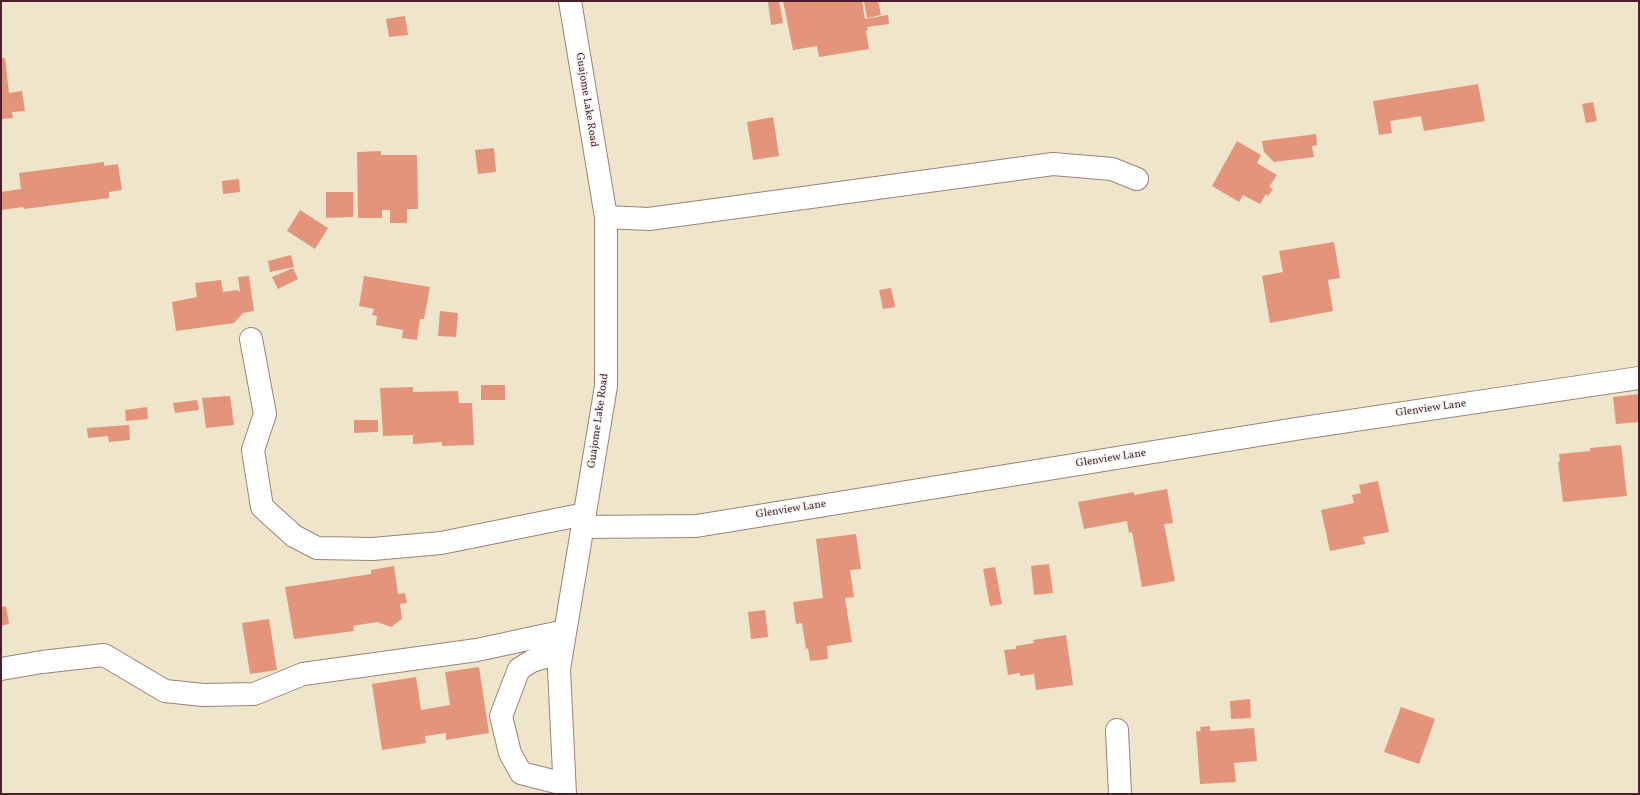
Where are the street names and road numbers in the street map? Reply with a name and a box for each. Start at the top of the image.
street label: Guajome Lake Road [572,52,600,148]
street label: Guajome Lake Road [586,373,612,469]
street label: Glenview Lane [1395,398,1467,420]
street label: Glenview Lane [1075,447,1147,471]
street label: Glenview Lane [755,498,827,522]

